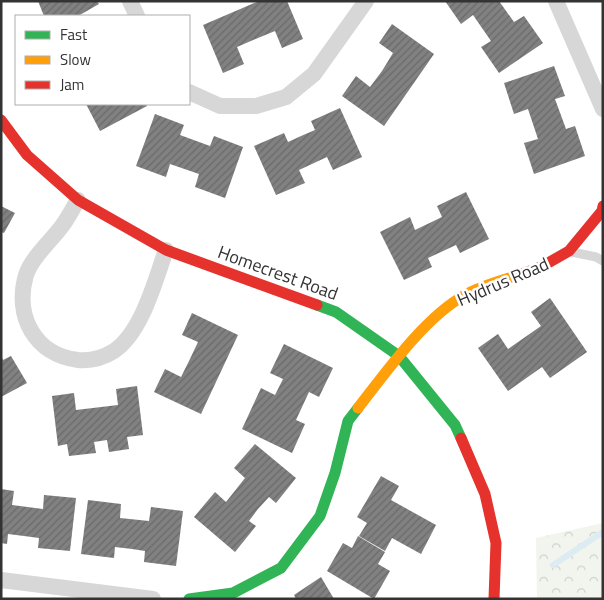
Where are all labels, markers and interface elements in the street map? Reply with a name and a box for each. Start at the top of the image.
legend [15,15,190,105]
text: Fast [60,23,88,46]
text: Slow [60,48,91,71]
text: Jam [60,73,84,96]
street label: Homecrest Road [214,238,342,307]
street label: Hydrus Road [453,250,553,313]

